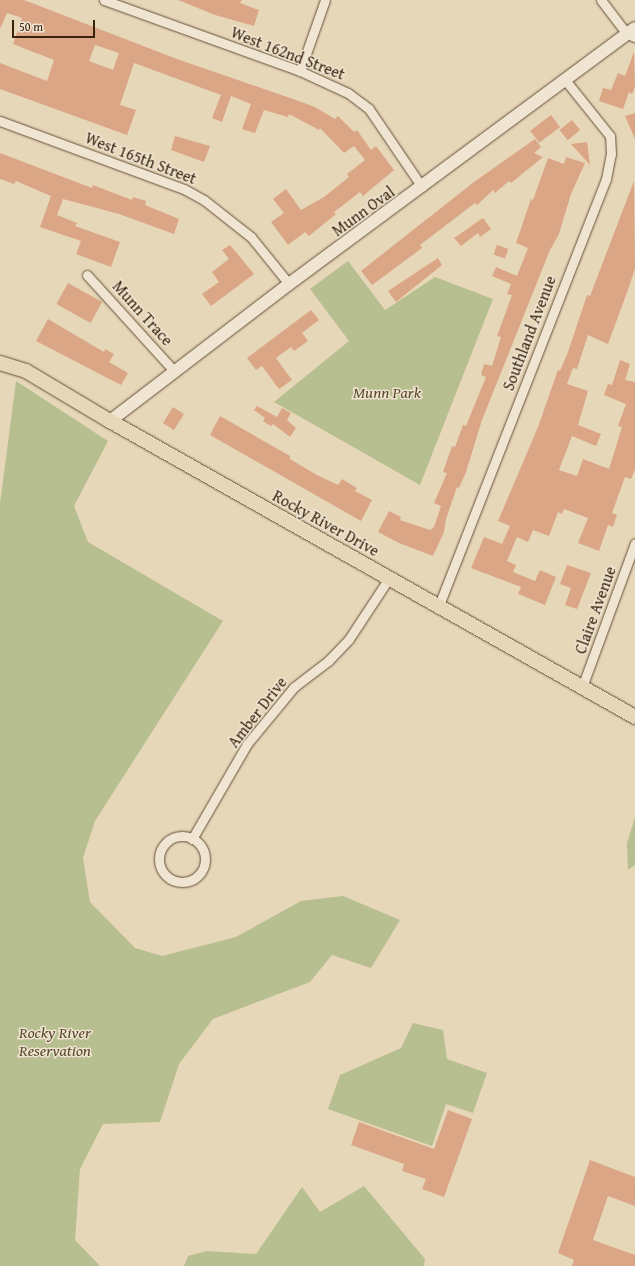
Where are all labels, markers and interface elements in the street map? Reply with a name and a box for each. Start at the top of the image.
scale bar [14,12,97,38]
text: 50 m [19,18,43,35]
street label: West 162nd Street [228,22,348,84]
street label: West 165th Street [83,128,199,188]
street label: Munn Oval [328,182,398,240]
street label: Southland Avenue [498,273,560,393]
street label: Munn Trace [109,277,177,349]
park label: Munn Park [353,382,421,402]
street label: Rocky River Drive [269,486,383,560]
street label: Claire Avenue [570,564,620,656]
street label: Amber Drive [223,673,291,751]
park label: Rocky River Reservation [19,1022,91,1060]

